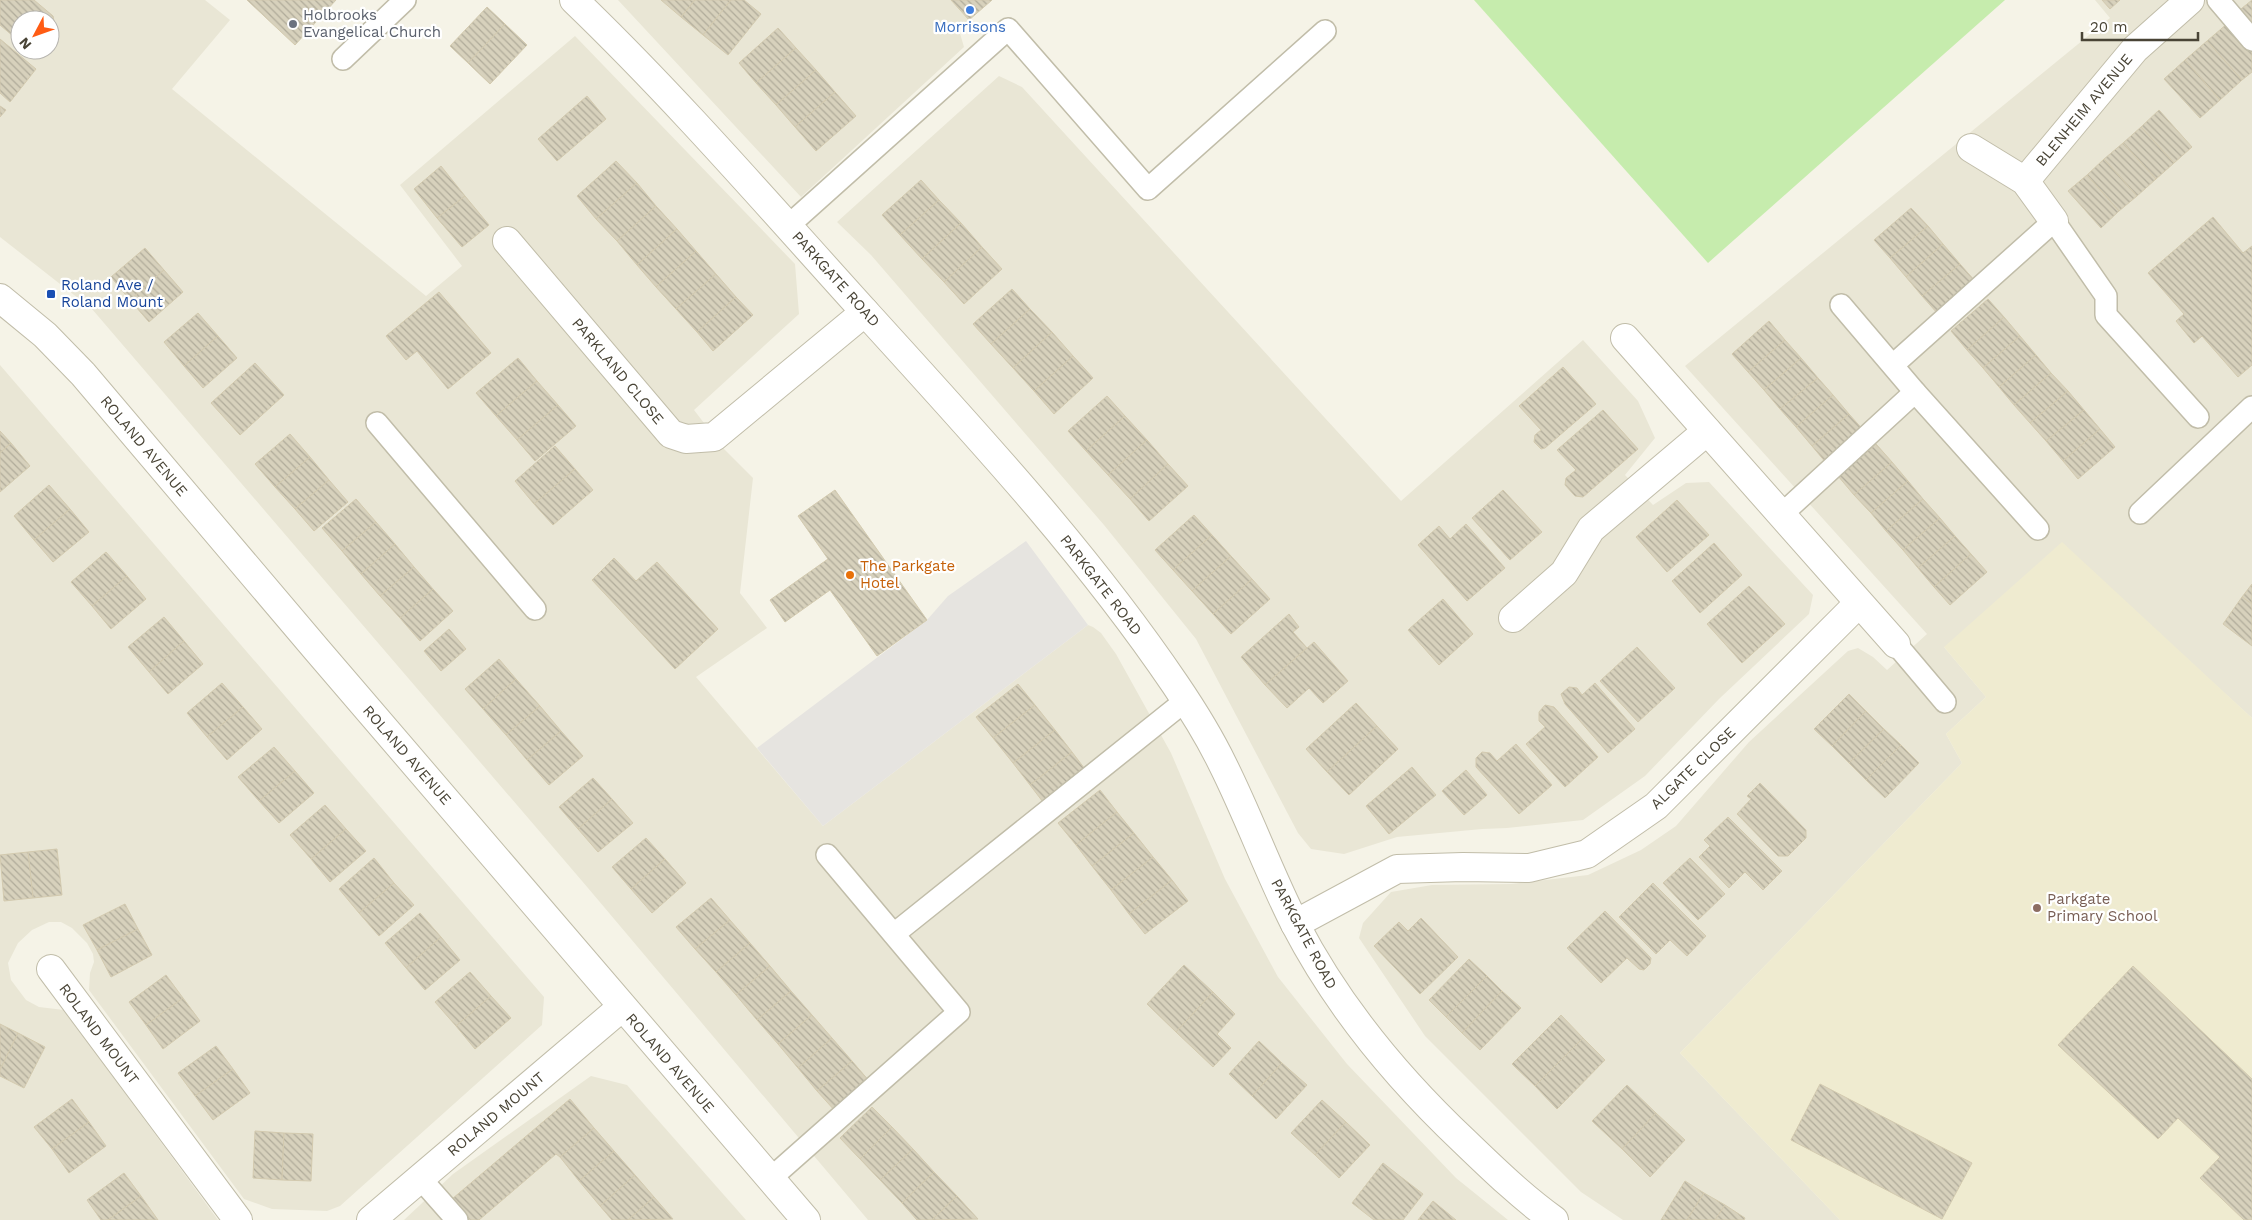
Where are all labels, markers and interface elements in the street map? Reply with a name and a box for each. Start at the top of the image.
marker: Morrisons [964,4,976,16]
place label: Holbrooks Evangelical Church [303,6,441,41]
north arrow [10,10,60,60]
scale bar [2082,10,2198,42]
marker: Holbrooks Evangelical Church [287,18,299,30]
place label: Morrisons [934,18,1006,36]
text: 20 m [2090,18,2128,36]
text: N [16,34,35,53]
street label: BLENHEIM AVENUE [2032,50,2136,170]
street label: PARKGATE ROAD [788,228,884,330]
place label: Roland Ave / Roland Mount [61,276,164,311]
marker: Roland Ave / Roland Mount [45,288,57,300]
street label: PARKLAND CLOSE [568,314,668,428]
street label: ROLAND AVENUE [97,392,191,500]
street label: PARKGATE ROAD [1056,531,1146,639]
place label: The Parkgate Hotel [860,557,955,592]
marker: The Parkgate Hotel [844,569,856,581]
street label: ROLAND AVENUE [359,702,455,808]
street label: ALGATE CLOSE [1647,723,1739,813]
street label: PARKGATE ROAD [1267,876,1341,992]
place label: Parkgate Primary School [2047,890,2158,925]
marker: Parkgate Primary School [2031,902,2043,914]
street label: ROLAND MOUNT [55,980,143,1088]
street label: ROLAND AVENUE [622,1010,718,1116]
street label: ROLAND MOUNT [444,1068,548,1160]

